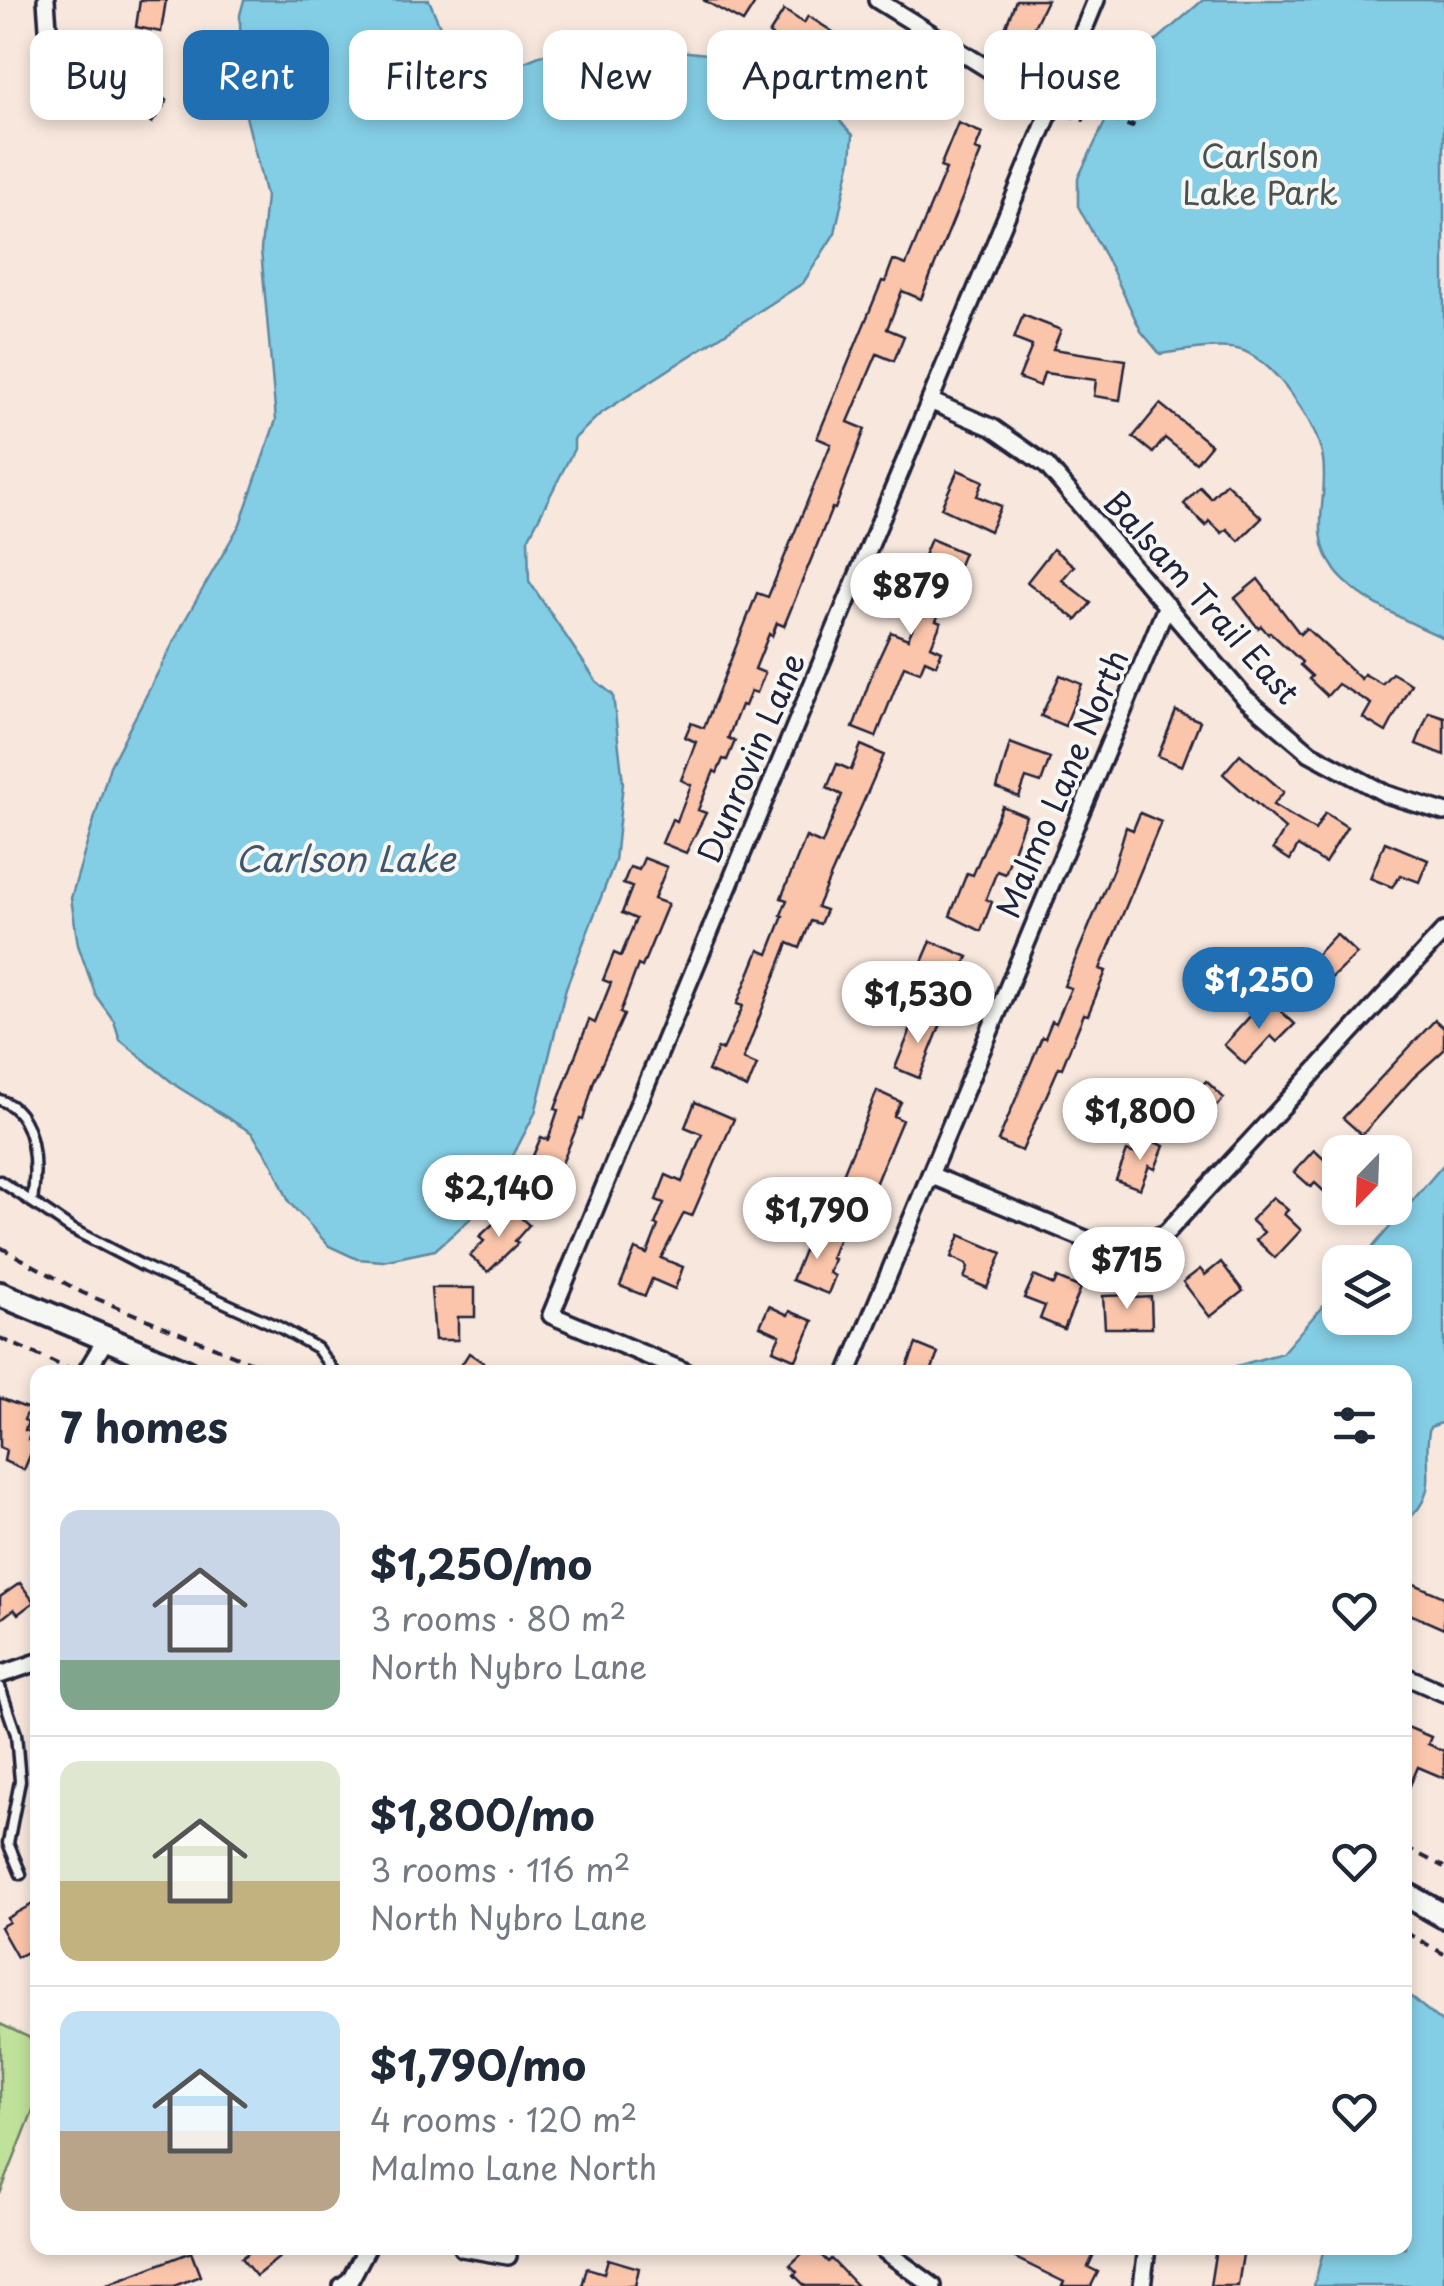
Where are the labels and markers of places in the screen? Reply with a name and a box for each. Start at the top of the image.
pin: $879 [852,553,970,638]
pin: $1,250 [1178,947,1340,1032]
pin: $1,530 [837,961,999,1046]
pin: $1,800 [1059,1078,1221,1163]
pin: $2,140 [418,1155,580,1240]
pin: $1,790 [736,1177,898,1262]
pin: $715 [1068,1227,1186,1312]

